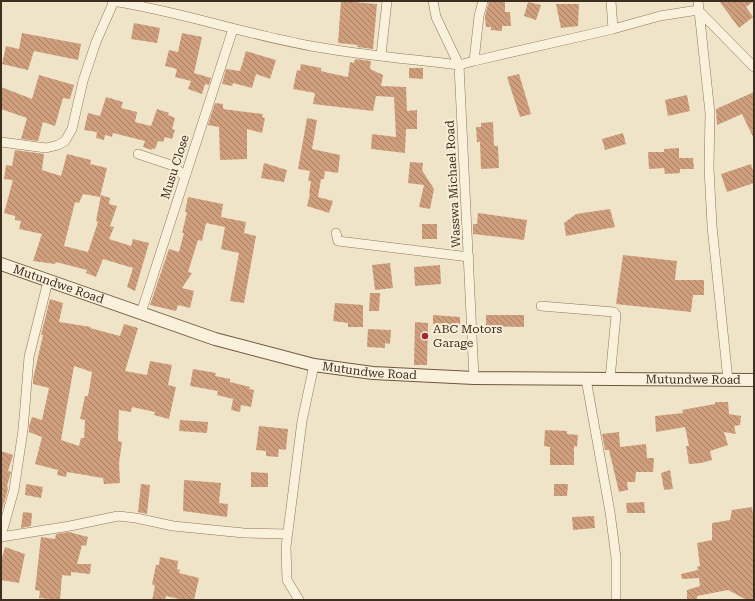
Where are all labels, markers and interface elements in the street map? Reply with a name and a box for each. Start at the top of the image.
street label: Wasswa Michael Road [443,120,463,248]
street label: Musu Close [158,133,192,201]
street label: Mutundwe Road [11,262,106,307]
place label: ABC Motors Garage [433,322,502,350]
marker: ABC Motors Garage [420,331,430,341]
street label: Mutundwe Road [321,359,418,382]
street label: Mutundwe Road [646,372,741,387]

